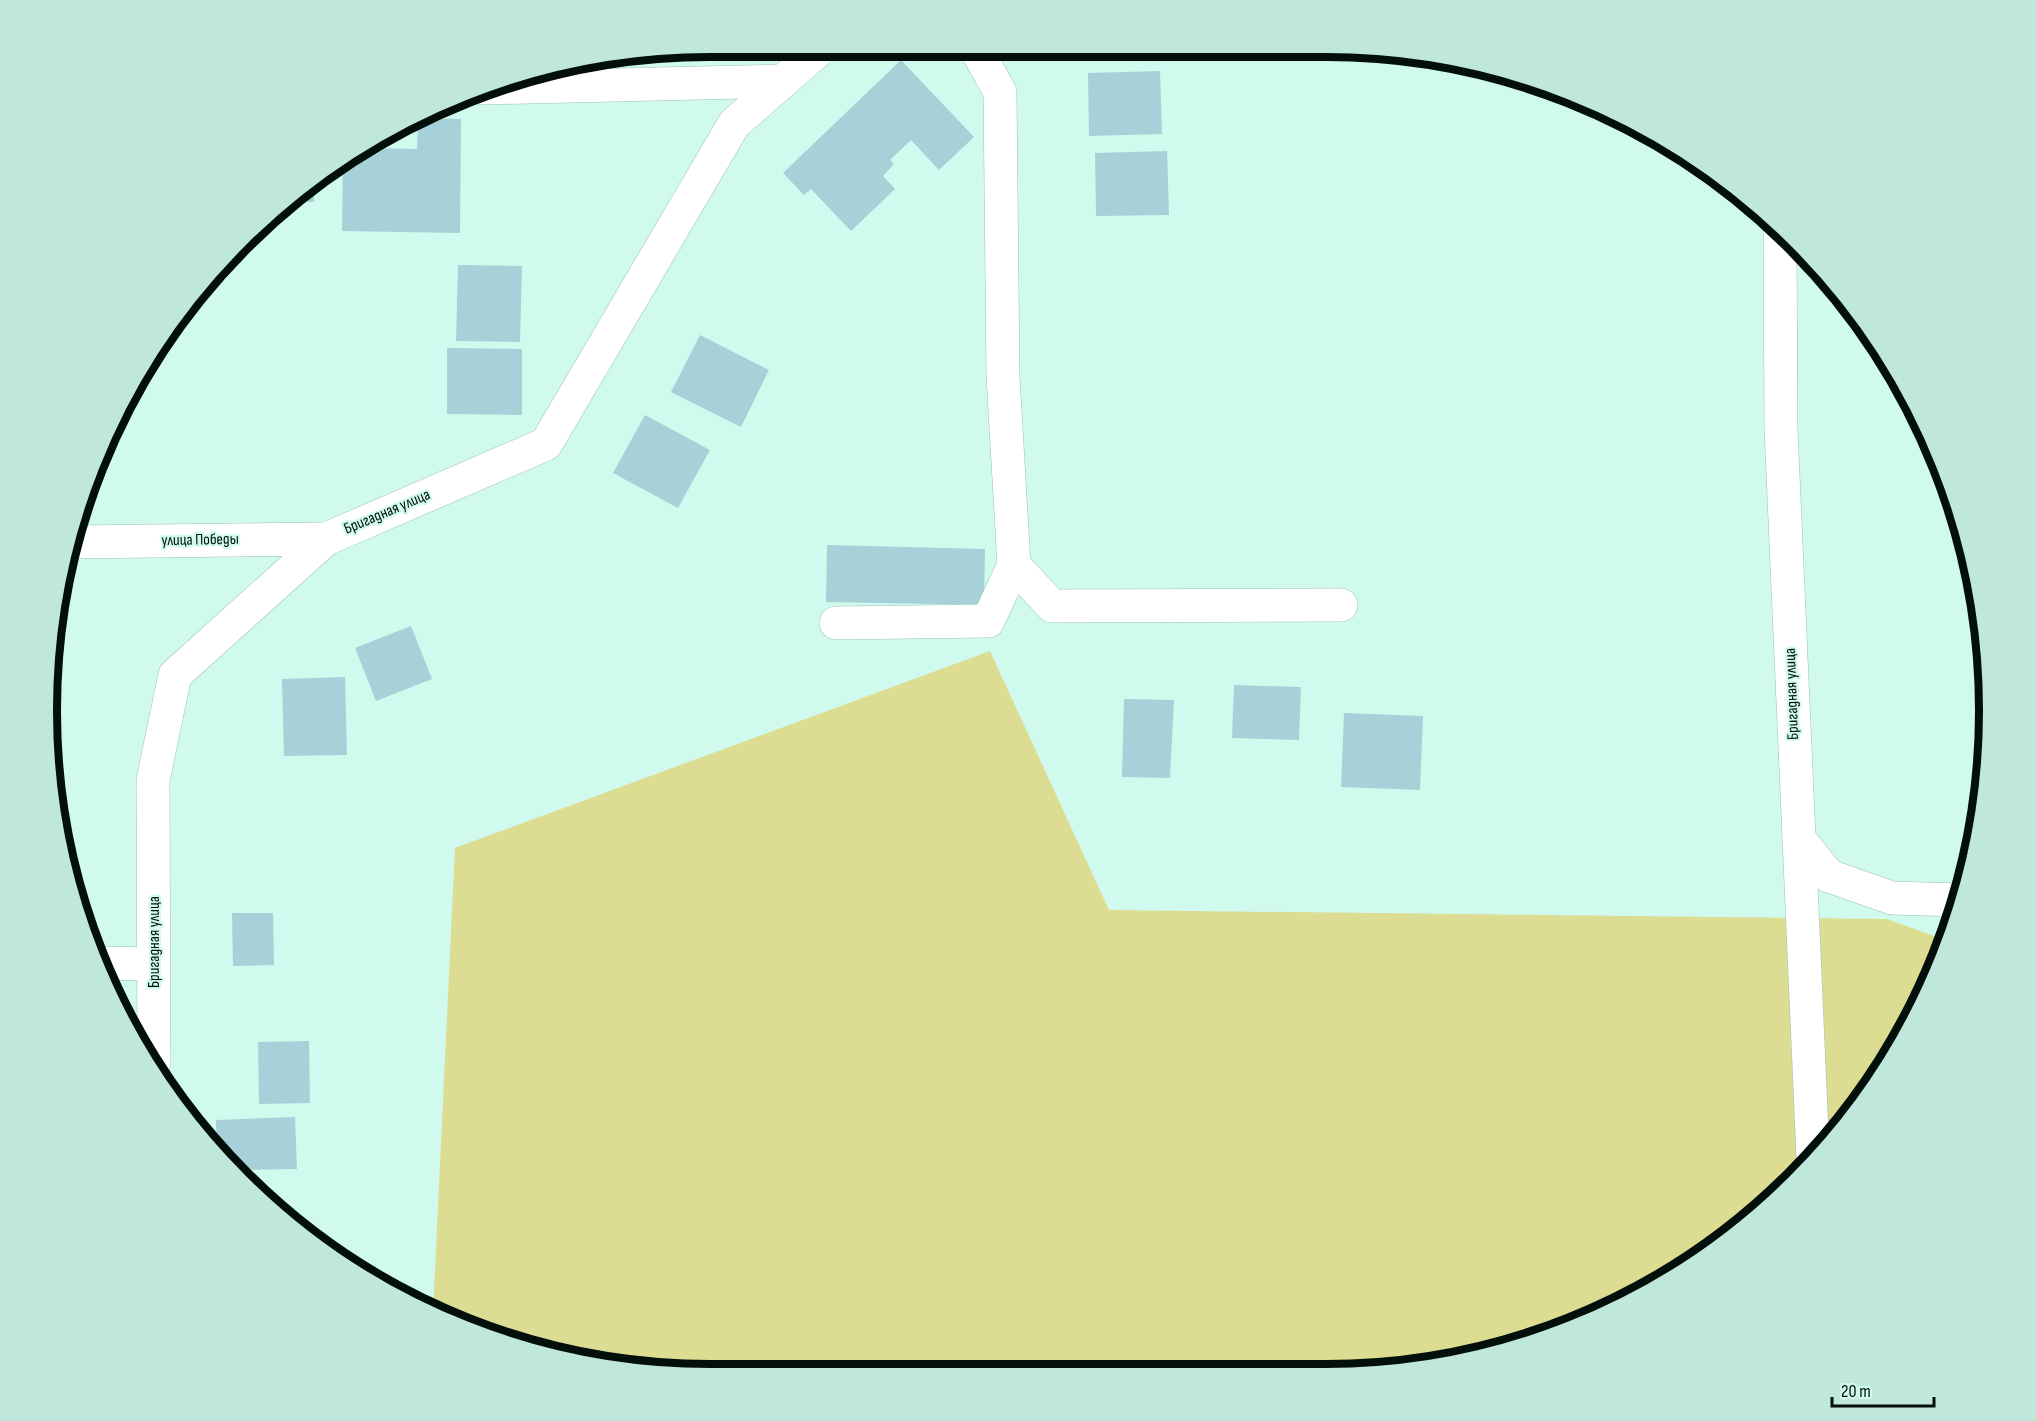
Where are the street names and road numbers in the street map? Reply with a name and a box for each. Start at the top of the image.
street label: Бригадная улица [341,485,433,539]
street label: улица Победы [161,530,239,550]
street label: Бригадная улица [1781,648,1803,740]
street label: Бригадная улица [145,896,164,988]

